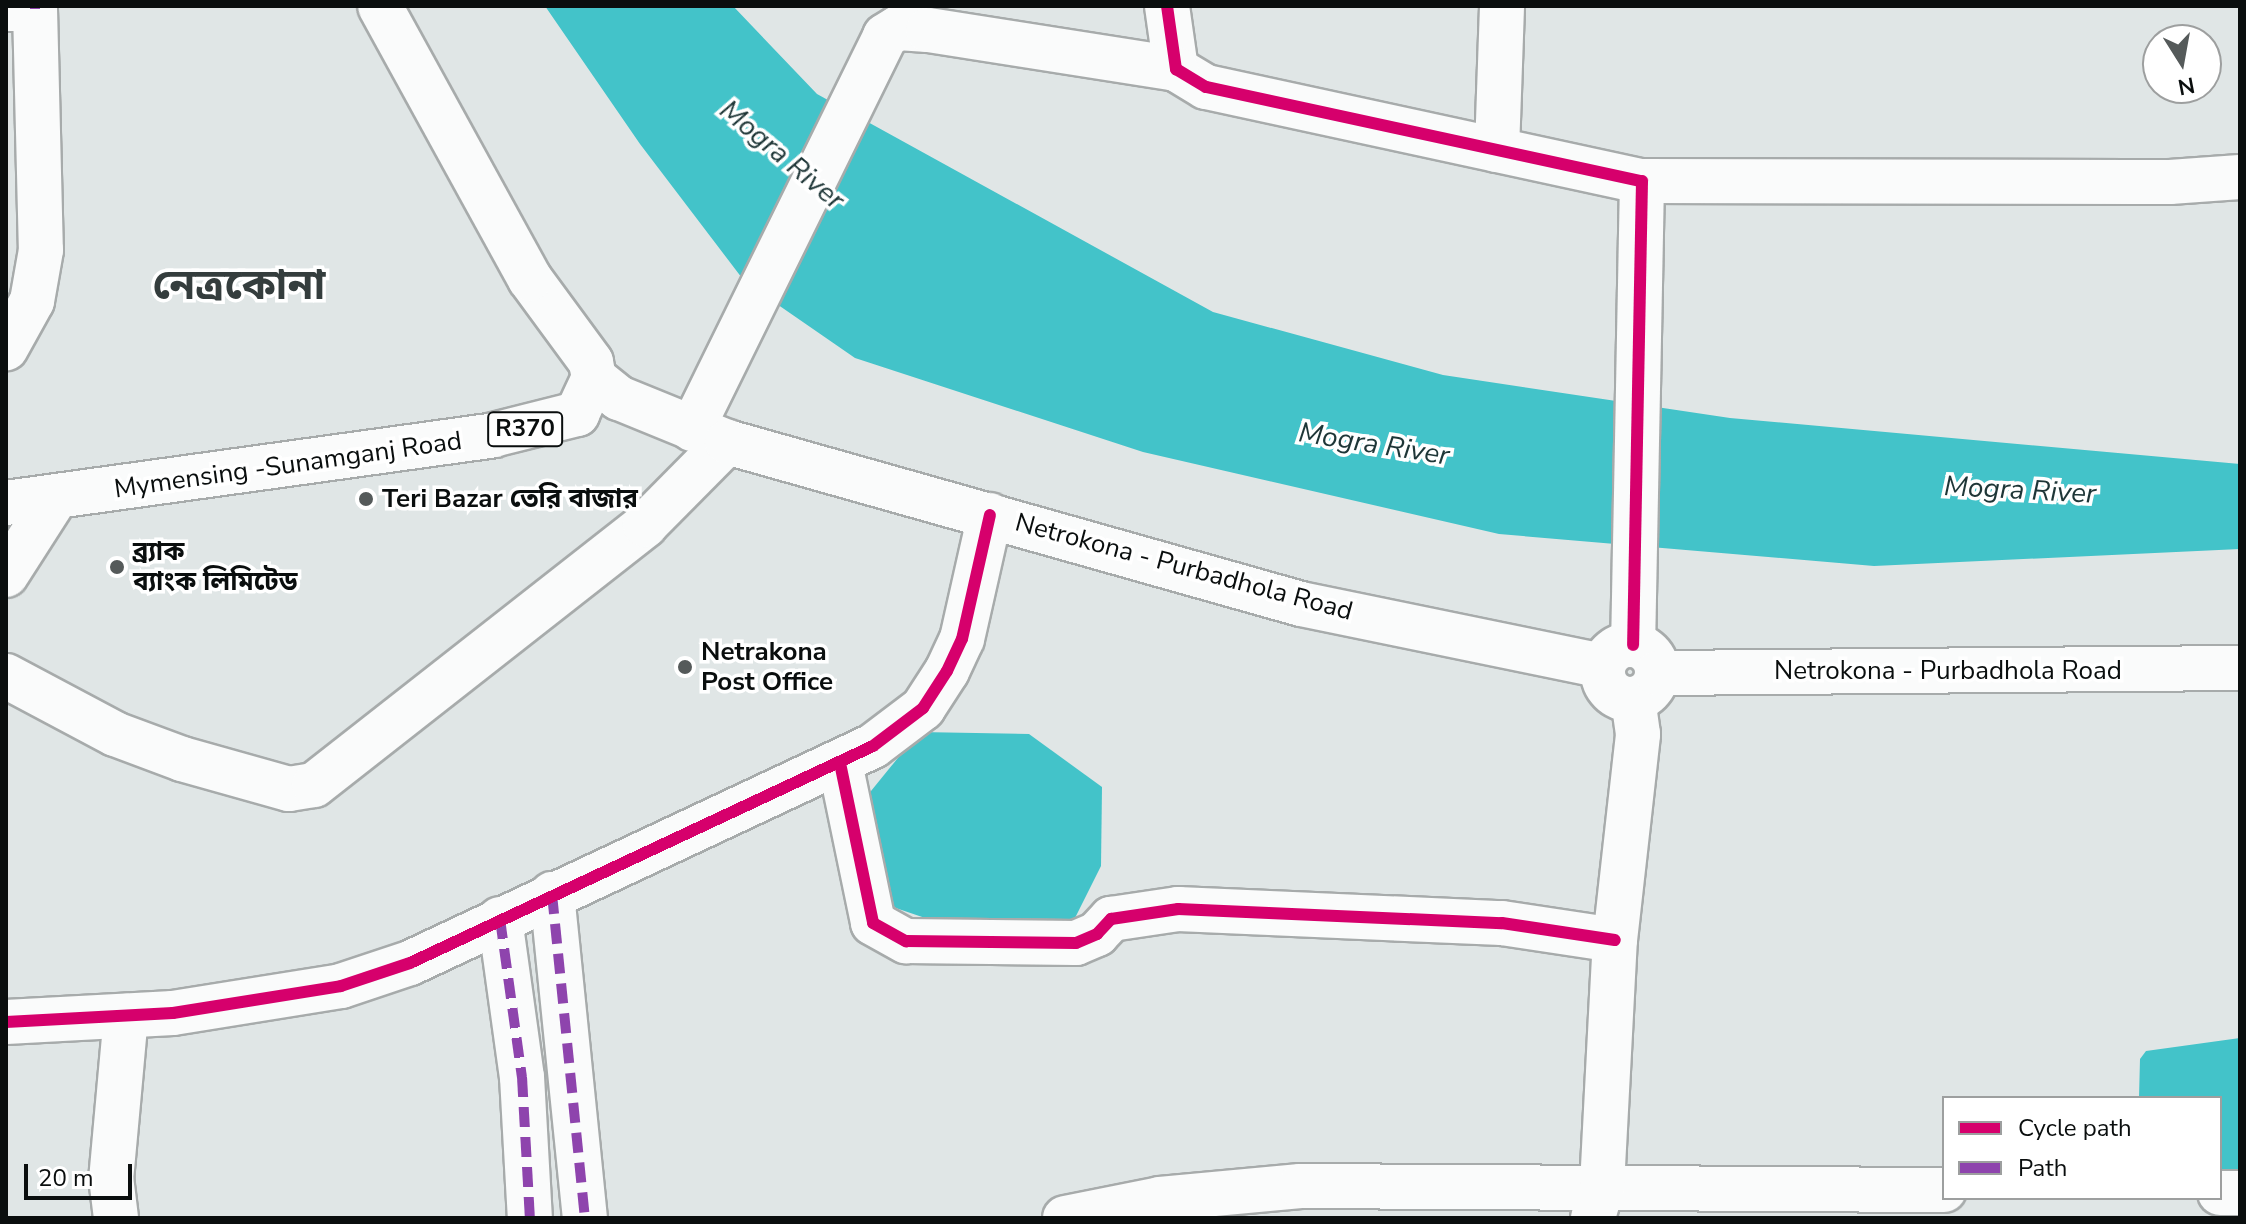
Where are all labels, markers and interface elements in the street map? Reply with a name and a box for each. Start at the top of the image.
north arrow [2142,24,2222,104]
text: N [2175,69,2197,102]
water label: Mogra River [713,93,851,217]
district label: নেত্রকোনা [153,261,325,311]
road number: R370 [487,409,563,449]
water label: Mogra River [1296,416,1452,472]
street label: Mymensing -Sunamganj Road [112,425,464,505]
water label: Mogra River [1943,469,2097,511]
place label: Teri Bazar তেরি বাজার [382,483,638,515]
marker: Teri Bazar তেরি বাজার [357,490,375,508]
street label: Netrokona - Purbadhola Road [1012,507,1356,627]
place label: ব্র্যাক ব্যাংক লিমিটেড [133,536,297,598]
marker: ব্র্যাক ব্যাংক লিমিটেড [108,558,126,576]
place label: Netrakona Post Office [701,636,833,698]
street label: Netrokona - Purbadhola Road [1774,655,2122,687]
marker: Netrakona Post Office [676,658,694,676]
legend [1942,1096,2222,1200]
text: Cycle path [2018,1112,2132,1144]
scale bar [28,1148,136,1198]
text: Path [2018,1152,2067,1184]
text: 20 m [38,1162,94,1194]

